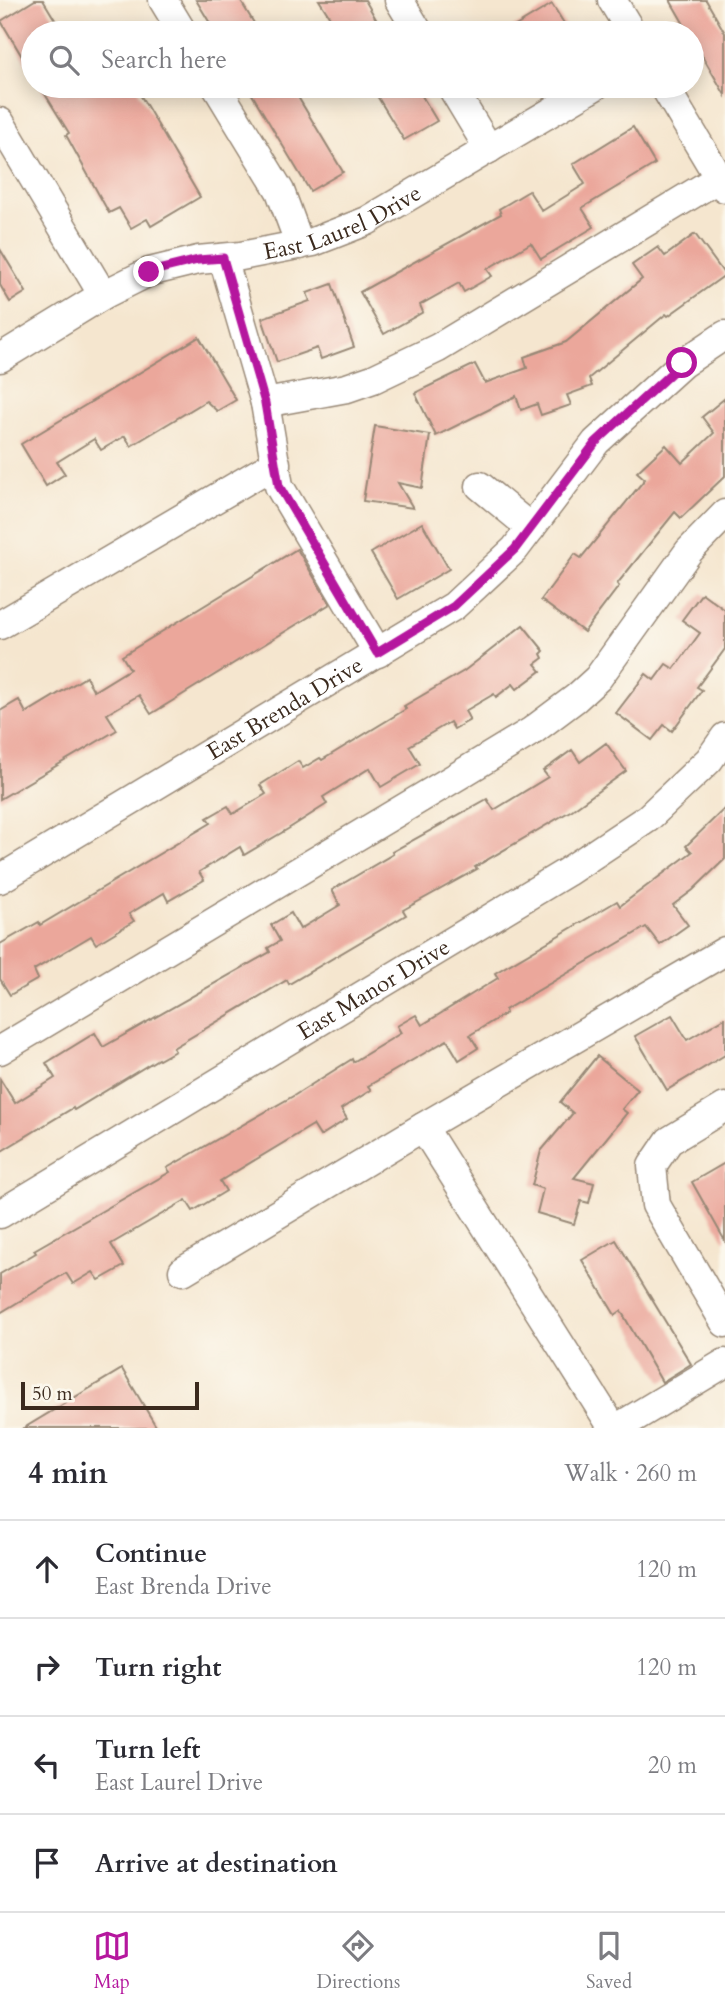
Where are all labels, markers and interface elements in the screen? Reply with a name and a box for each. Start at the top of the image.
search box [21,21,704,98]
icon: search [45,41,83,79]
text: Search here [101,42,227,77]
street label: East Laurel Drive [261,177,427,267]
route end [133,256,164,287]
route start [666,347,697,378]
street label: East Brenda Drive [201,649,368,767]
street label: East Manor Drive [291,931,455,1047]
scale bar [21,1379,200,1411]
text: 50 m [32,1381,73,1407]
text: 4 min [28,1453,108,1494]
text: Walk · 260 m [564,1458,697,1489]
text: Continue [95,1536,207,1571]
icon: ahead [28,1550,66,1588]
text: 120 m [636,1554,697,1585]
text: East Brenda Drive [95,1571,272,1602]
icon: right [28,1648,66,1686]
text: Turn right [95,1650,222,1685]
text: 120 m [636,1652,697,1683]
text: Turn left [95,1732,200,1767]
icon: left [28,1746,66,1784]
text: 20 m [648,1750,697,1781]
text: East Laurel Drive [95,1767,263,1798]
icon: arrive [28,1844,66,1882]
text: Arrive at destination [95,1846,338,1881]
tab: Map [93,1927,131,1995]
tab: Directions [317,1927,400,1995]
tab: Saved [586,1927,632,1995]

